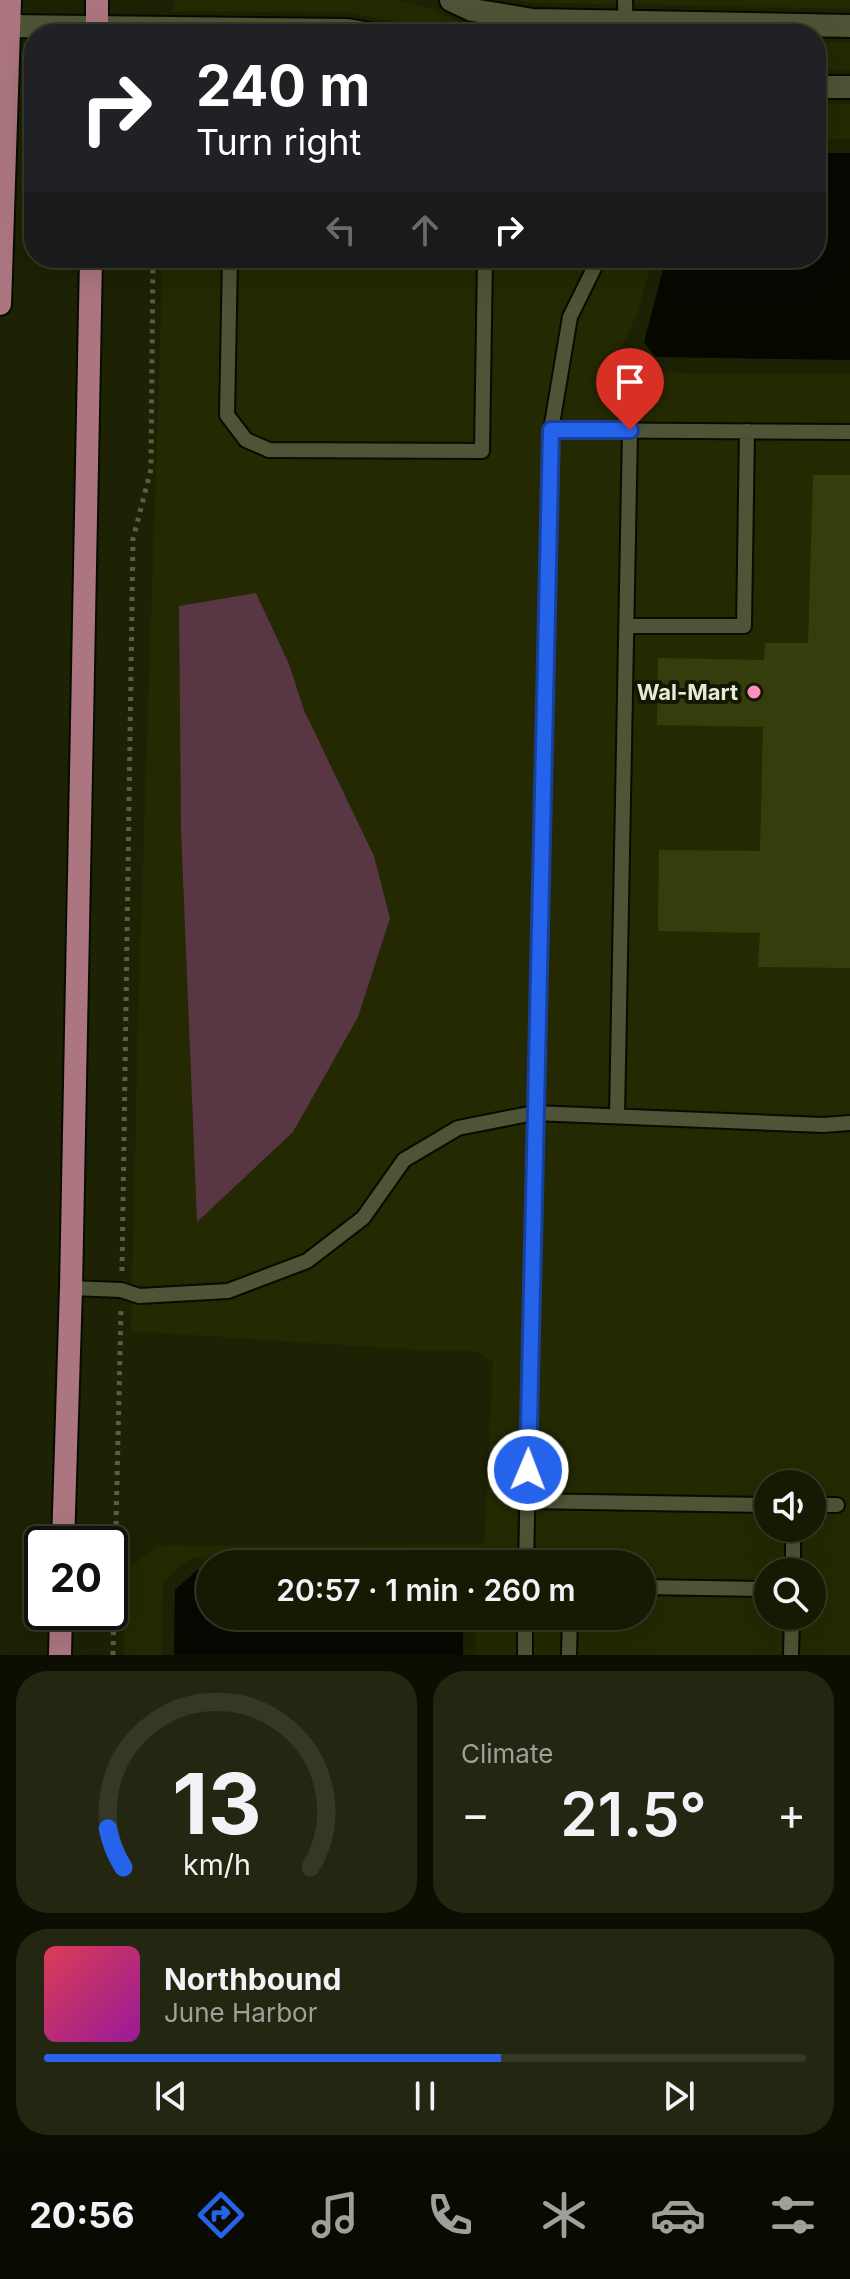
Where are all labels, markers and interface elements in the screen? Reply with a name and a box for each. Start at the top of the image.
text: 240 m [196,52,370,120]
icon: right [64,56,168,160]
text: Turn right [196,120,361,164]
icon: left [319,208,363,252]
icon: ahead [403,208,447,252]
icon: right [487,208,531,252]
pin [596,348,664,430]
icon: arrive [608,360,652,404]
place label: Wal-Mart [637,679,738,705]
marker: Wal-Mart [745,683,763,701]
position arrow [486,1428,570,1512]
map controls [754,1470,826,1630]
button: sound [754,1470,826,1542]
speed limit sign: 20 [24,1526,128,1630]
button: search [754,1558,826,1630]
text: 20:57 · 1 min · 260 m [276,1572,576,1608]
text: Climate [461,1738,553,1769]
text: 13 [172,1753,261,1854]
text: 21.5° [560,1778,707,1850]
text: − [461,1787,490,1841]
text: + [777,1787,806,1841]
text: km/h [183,1847,250,1882]
text: Northbound [164,1961,341,1997]
text: June Harbor [164,1997,317,2028]
icon: previous [149,2074,193,2118]
icon: pause [403,2074,447,2118]
icon: next [657,2074,701,2118]
icon: directions [193,2187,249,2243]
icon: music [307,2187,363,2243]
icon: phone [422,2187,478,2243]
icon: climate [536,2187,592,2243]
icon: car [650,2187,706,2243]
icon: filters [765,2187,821,2243]
text: 20:56 [29,2193,135,2237]

